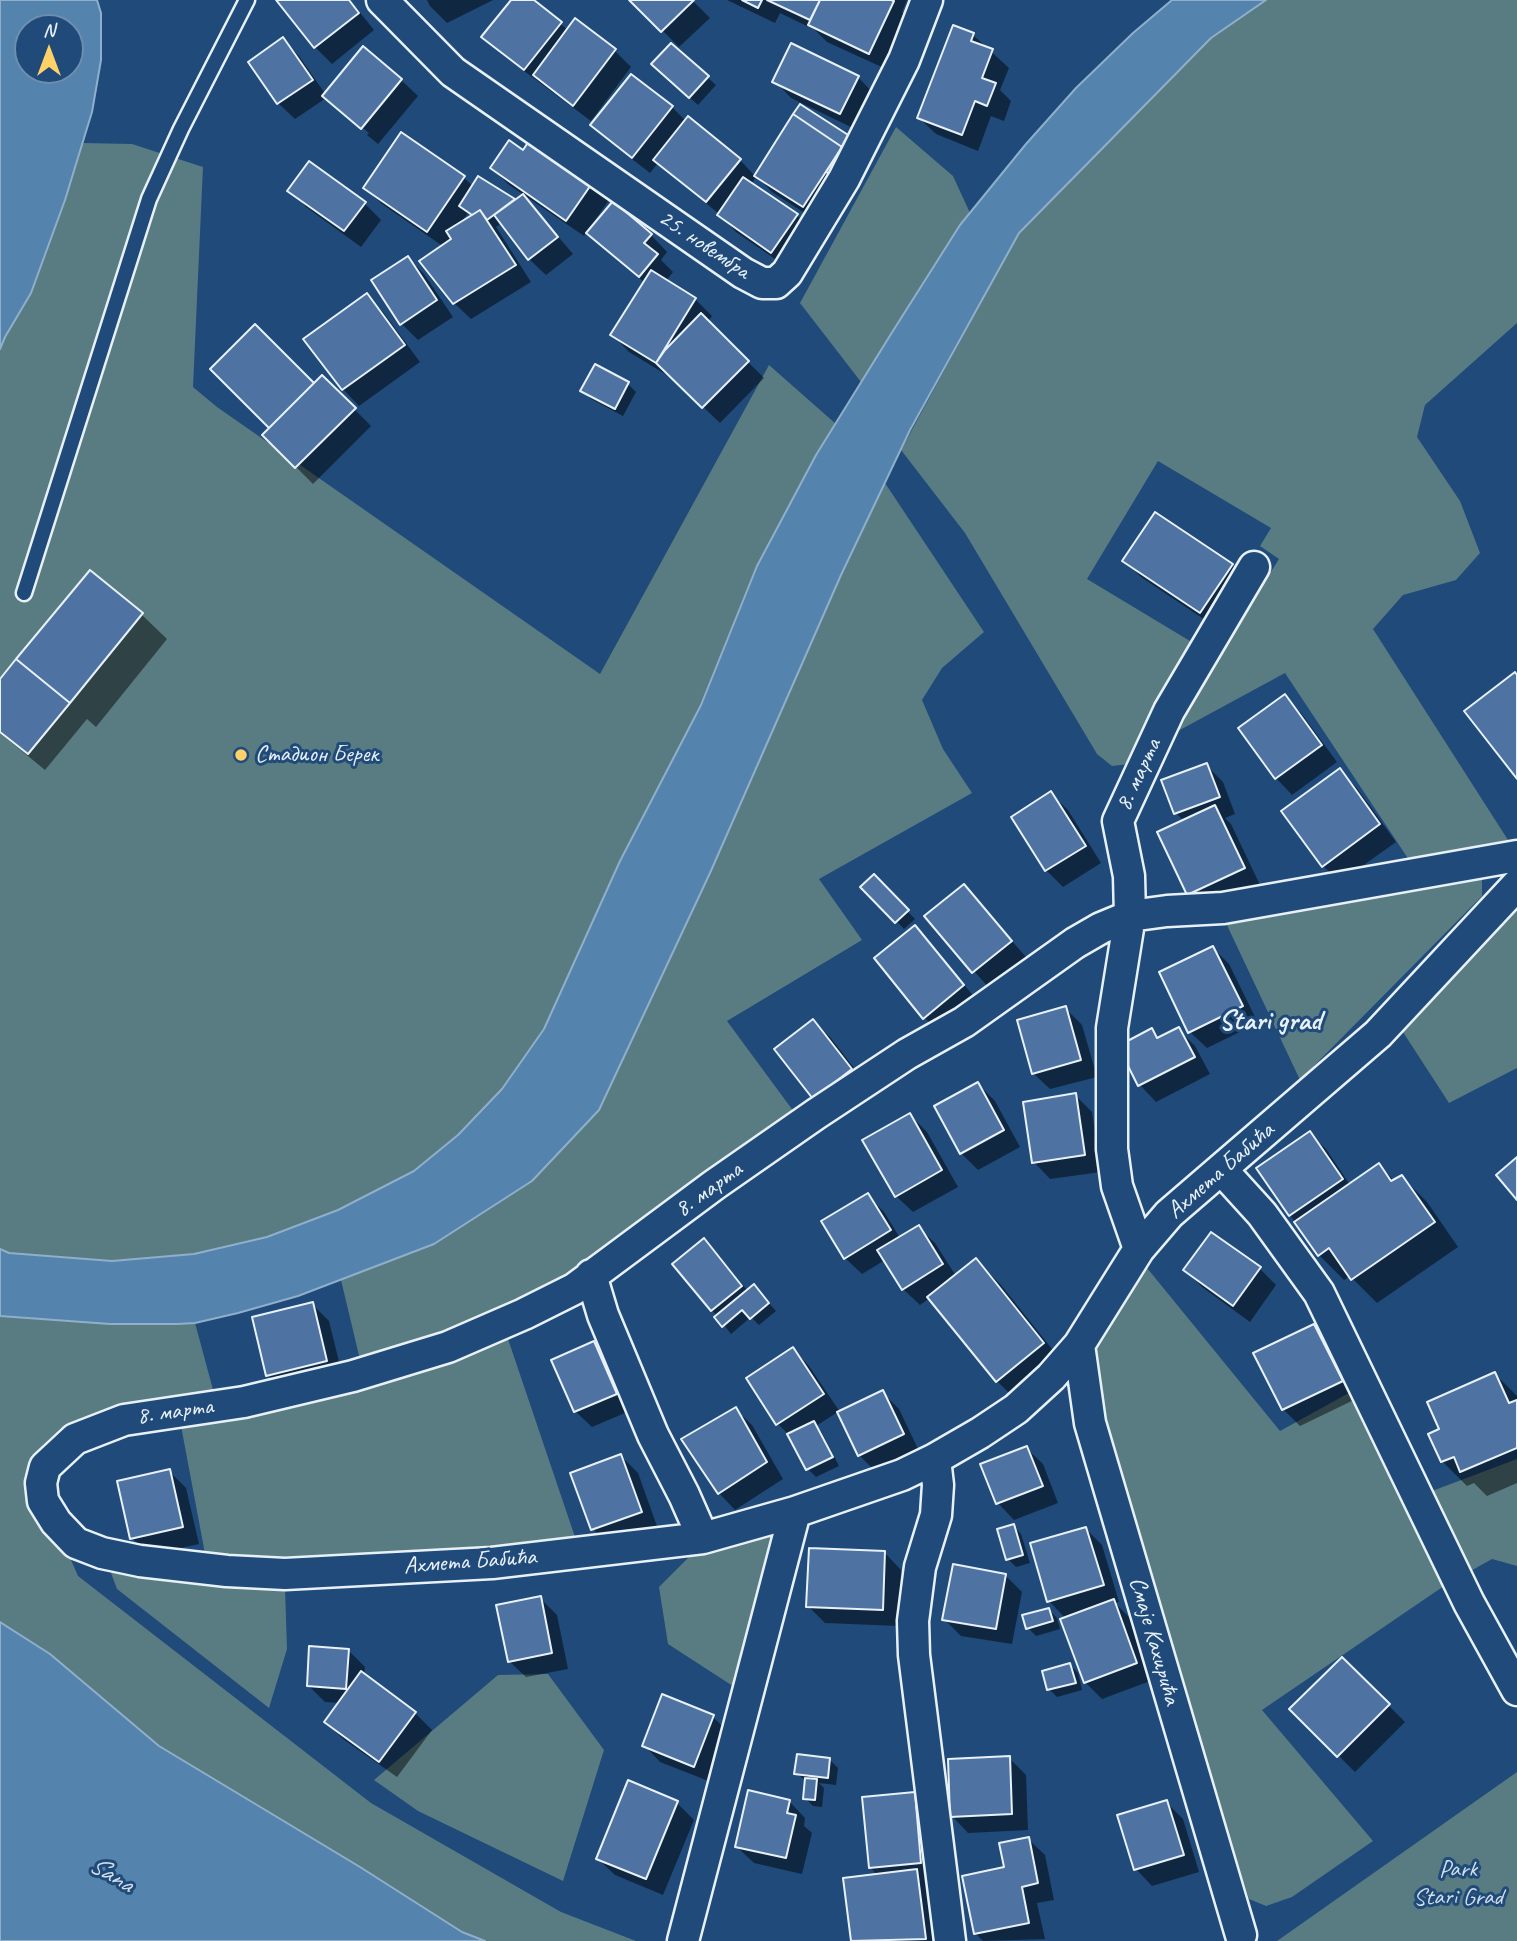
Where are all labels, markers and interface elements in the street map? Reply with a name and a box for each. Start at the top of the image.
north arrow [14,14,84,84]
text: N [43,18,55,42]
street label: 25. новембра [653,204,755,286]
street label: 8. марта [1110,734,1168,816]
place label: Стадион Берек [255,741,378,769]
marker: Стадион Берек [233,747,249,763]
district label: Stari grad [1219,1005,1321,1039]
street label: Ахмета Бабића [1161,1117,1281,1225]
street label: 8. марта [670,1156,748,1224]
street label: 8. марта [135,1392,215,1432]
street label: Ахмета Бабића [403,1543,537,1581]
street label: Смaје Кахирића [1122,1574,1186,1708]
water label: Sana [83,1850,139,1900]
park label: Park Stari Grad [1413,1856,1503,1912]

